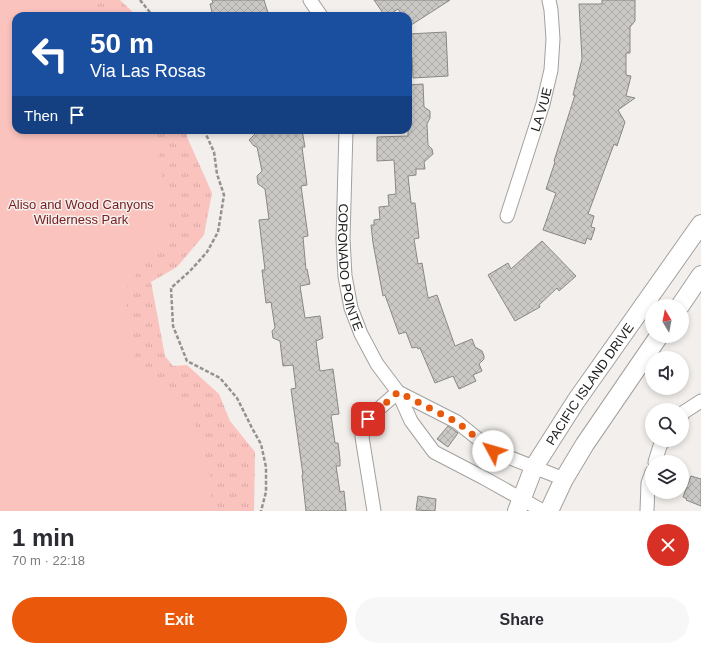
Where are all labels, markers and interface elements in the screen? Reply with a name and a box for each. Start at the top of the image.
icon: left [24,28,76,80]
text: 50 m [90,28,154,59]
text: Via Las Rosas [90,61,206,81]
street label: LA VUE [527,85,554,133]
icon: arrive [66,104,88,126]
text: Then [24,107,58,124]
park label: Aliso and Wood Canyons Wilderness Park [8,197,154,227]
street label: CORONADO POINTE [335,203,367,333]
north arrow [645,299,689,343]
map controls [645,299,689,499]
street label: PACIFIC ISLAND DRIVE [543,320,636,448]
button: sound [645,351,689,395]
pin [351,402,385,436]
button: search [645,403,689,447]
icon: arrive [357,408,379,430]
position arrow [472,430,514,472]
button: layers [645,455,689,499]
text: 1 min [12,524,75,551]
button: close [647,524,689,566]
text: 70 m · 22:18 [12,553,85,568]
button: Exit [12,597,347,643]
button: Share [355,597,689,643]

